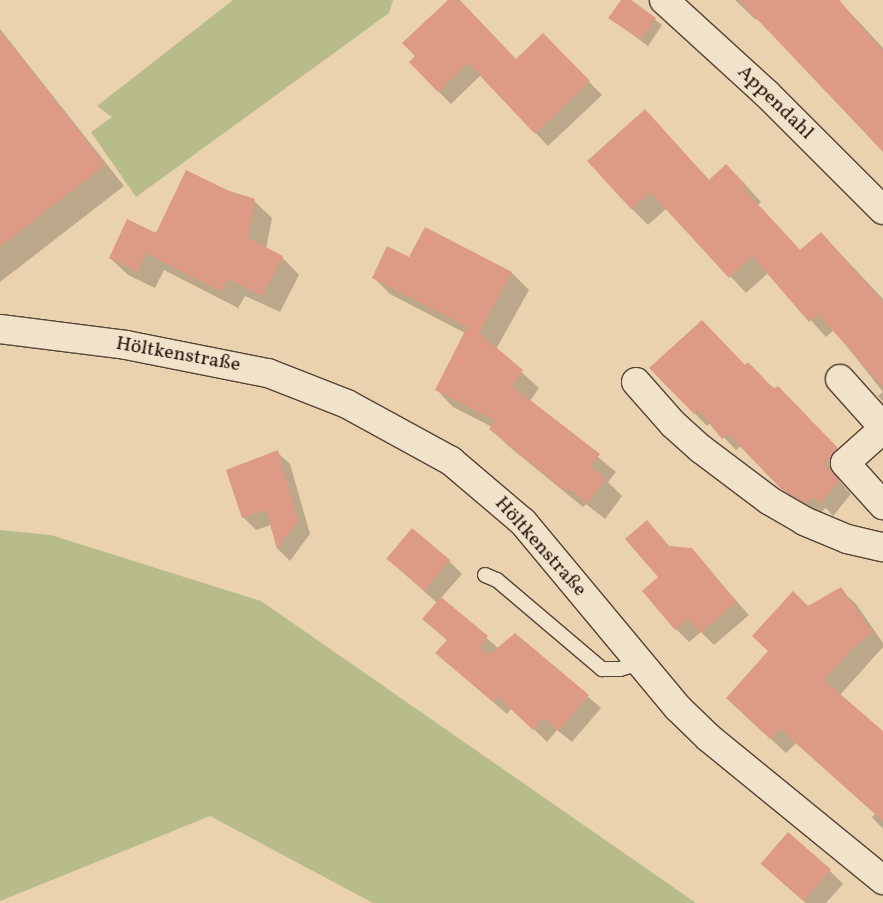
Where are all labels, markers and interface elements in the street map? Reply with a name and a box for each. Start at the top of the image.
street label: Appendahl [732,61,818,145]
street label: Höltkenstraße [114,332,242,378]
street label: Höltkenstraße [489,492,591,602]

